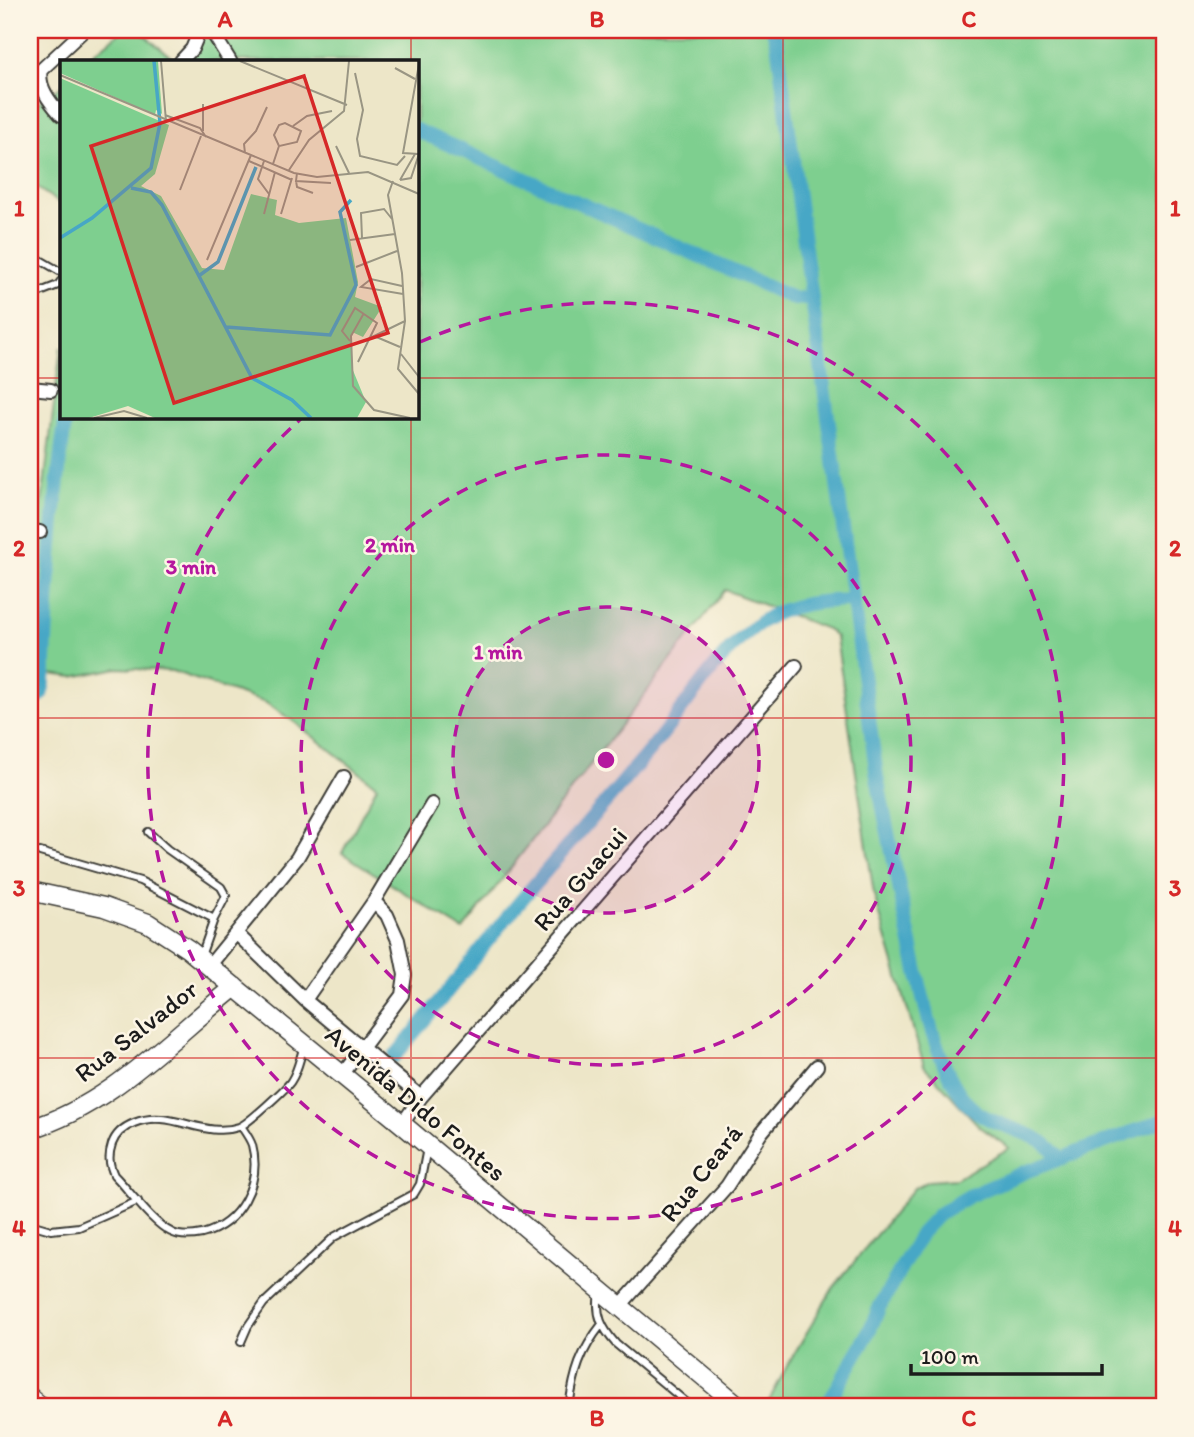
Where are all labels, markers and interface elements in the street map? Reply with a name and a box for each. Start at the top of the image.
text: A [217,5,233,33]
text: B [590,5,605,33]
text: C [962,5,977,33]
inset map [60,60,418,418]
text: 1 [14,194,25,222]
text: 1 [1170,194,1181,222]
text: 2 min [365,532,416,557]
text: 2 [13,534,26,562]
text: 2 [1169,534,1182,562]
text: 3 min [166,554,217,579]
text: 1 min [474,639,523,664]
centre of rings [594,748,618,772]
street label: Rua Guacui [526,820,634,938]
text: 3 [13,874,26,902]
text: 3 [1169,874,1182,902]
street label: Rua Salvador [68,973,204,1089]
street label: Avenida Dido Fontes [319,1018,513,1188]
street label: Rua Ceará [653,1117,749,1228]
text: 4 [12,1214,26,1242]
text: 4 [1168,1214,1182,1242]
scale bar [911,1332,1101,1376]
text: 100 m [921,1344,979,1369]
text: A [217,1404,233,1432]
text: B [590,1404,605,1432]
text: C [962,1404,977,1432]

